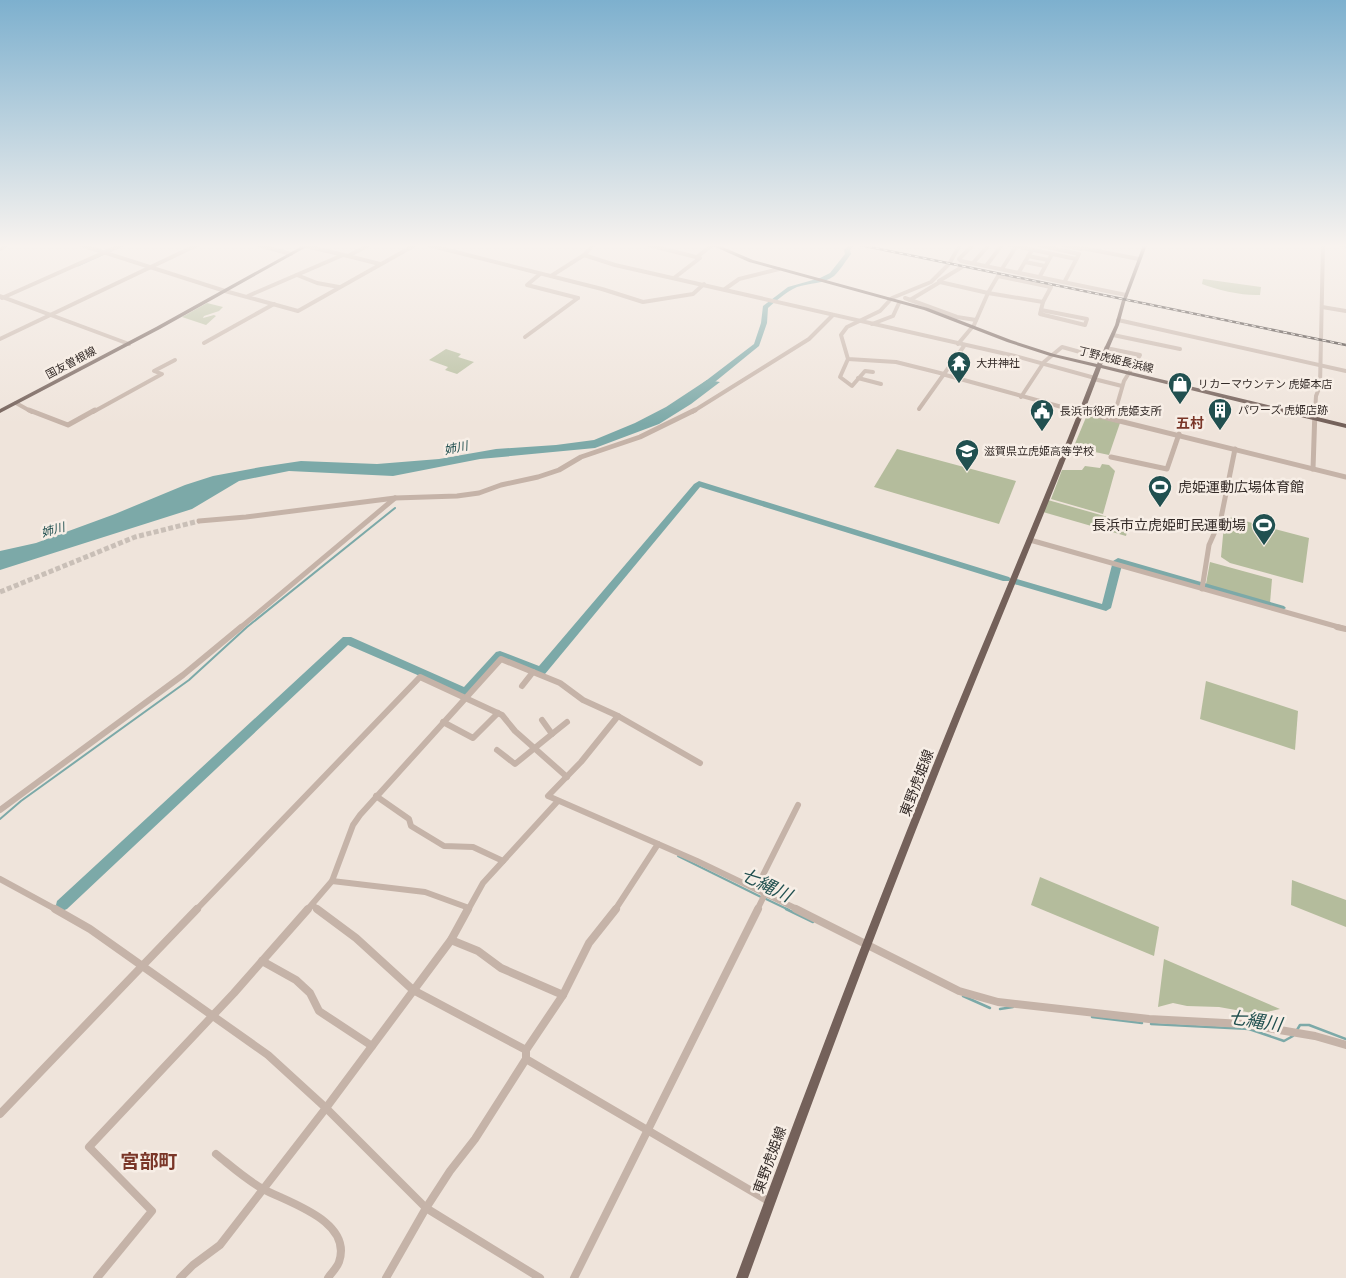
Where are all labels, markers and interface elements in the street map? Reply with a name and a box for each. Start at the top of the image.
street label: 国友曽根線 [44,344,98,382]
street label: 丁野虎姫長浜線 [1077,344,1155,376]
temple icon: 大井神社 [946,350,972,384]
place label: 大井神社 [976,357,1020,370]
shop icon: リカーマウンテン 虎姫本店 [1167,371,1193,405]
place label: リカーマウンテン 虎姫本店 [1198,378,1333,391]
building icon: パワーズ 虎姫店跡 [1207,397,1233,431]
public building icon: 長浜市役所 虎姫支所 [1029,398,1055,432]
place label: パワーズ 虎姫店跡 [1238,404,1328,417]
place label: 長浜市役所 虎姫支所 [1060,405,1163,418]
district label: 五村 [1176,415,1204,432]
water label: 姉川 [443,438,471,457]
school or university icon: 滋賀県立虎姫高等学校 [954,438,980,472]
place label: 滋賀県立虎姫高等学校 [984,445,1094,458]
sports icon: 虎姫運動広場体育館 [1147,474,1173,508]
place label: 虎姫運動広場体育館 [1178,479,1304,496]
sports icon: 長浜市立虎姫町民運動場 [1251,512,1277,546]
place label: 長浜市立虎姫町民運動場 [1092,517,1246,534]
water label: 姉川 [40,520,68,540]
street label: 東野虎姫線 [897,747,937,819]
water label: 七縄川 [737,863,797,908]
water label: 七縄川 [1227,1006,1285,1036]
street label: 東野虎姫線 [750,1124,790,1196]
district label: 宮部町 [120,1150,178,1173]

